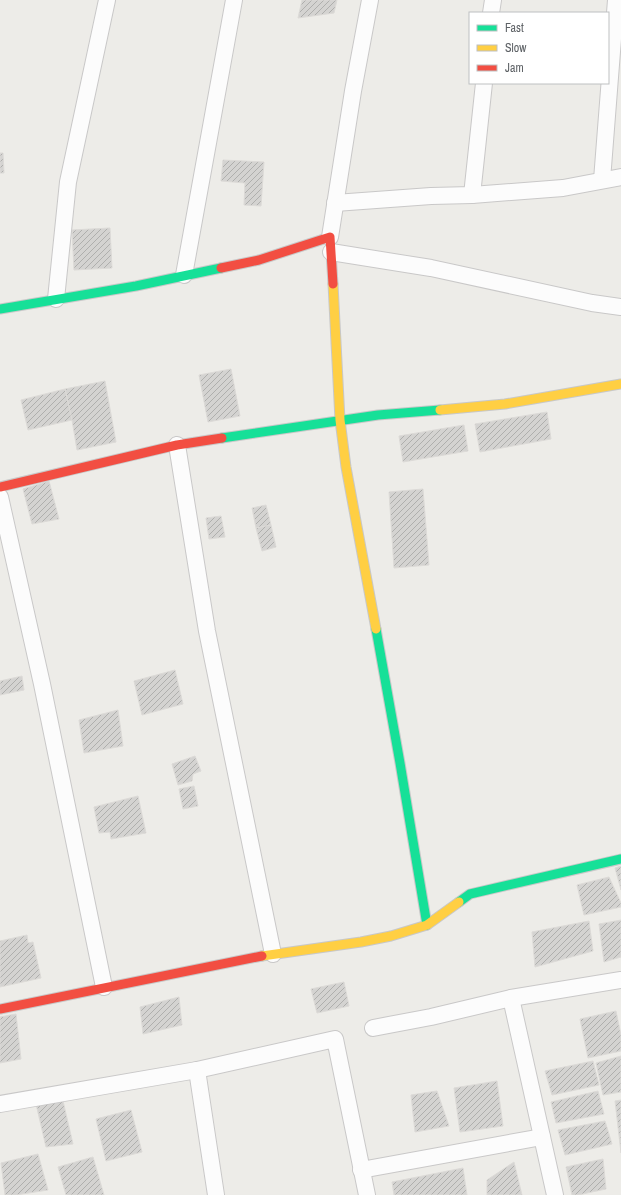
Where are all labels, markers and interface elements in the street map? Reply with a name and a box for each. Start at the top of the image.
legend [469,12,609,84]
text: Fast [505,20,524,36]
text: Slow [505,40,527,56]
text: Jam [505,60,524,76]

